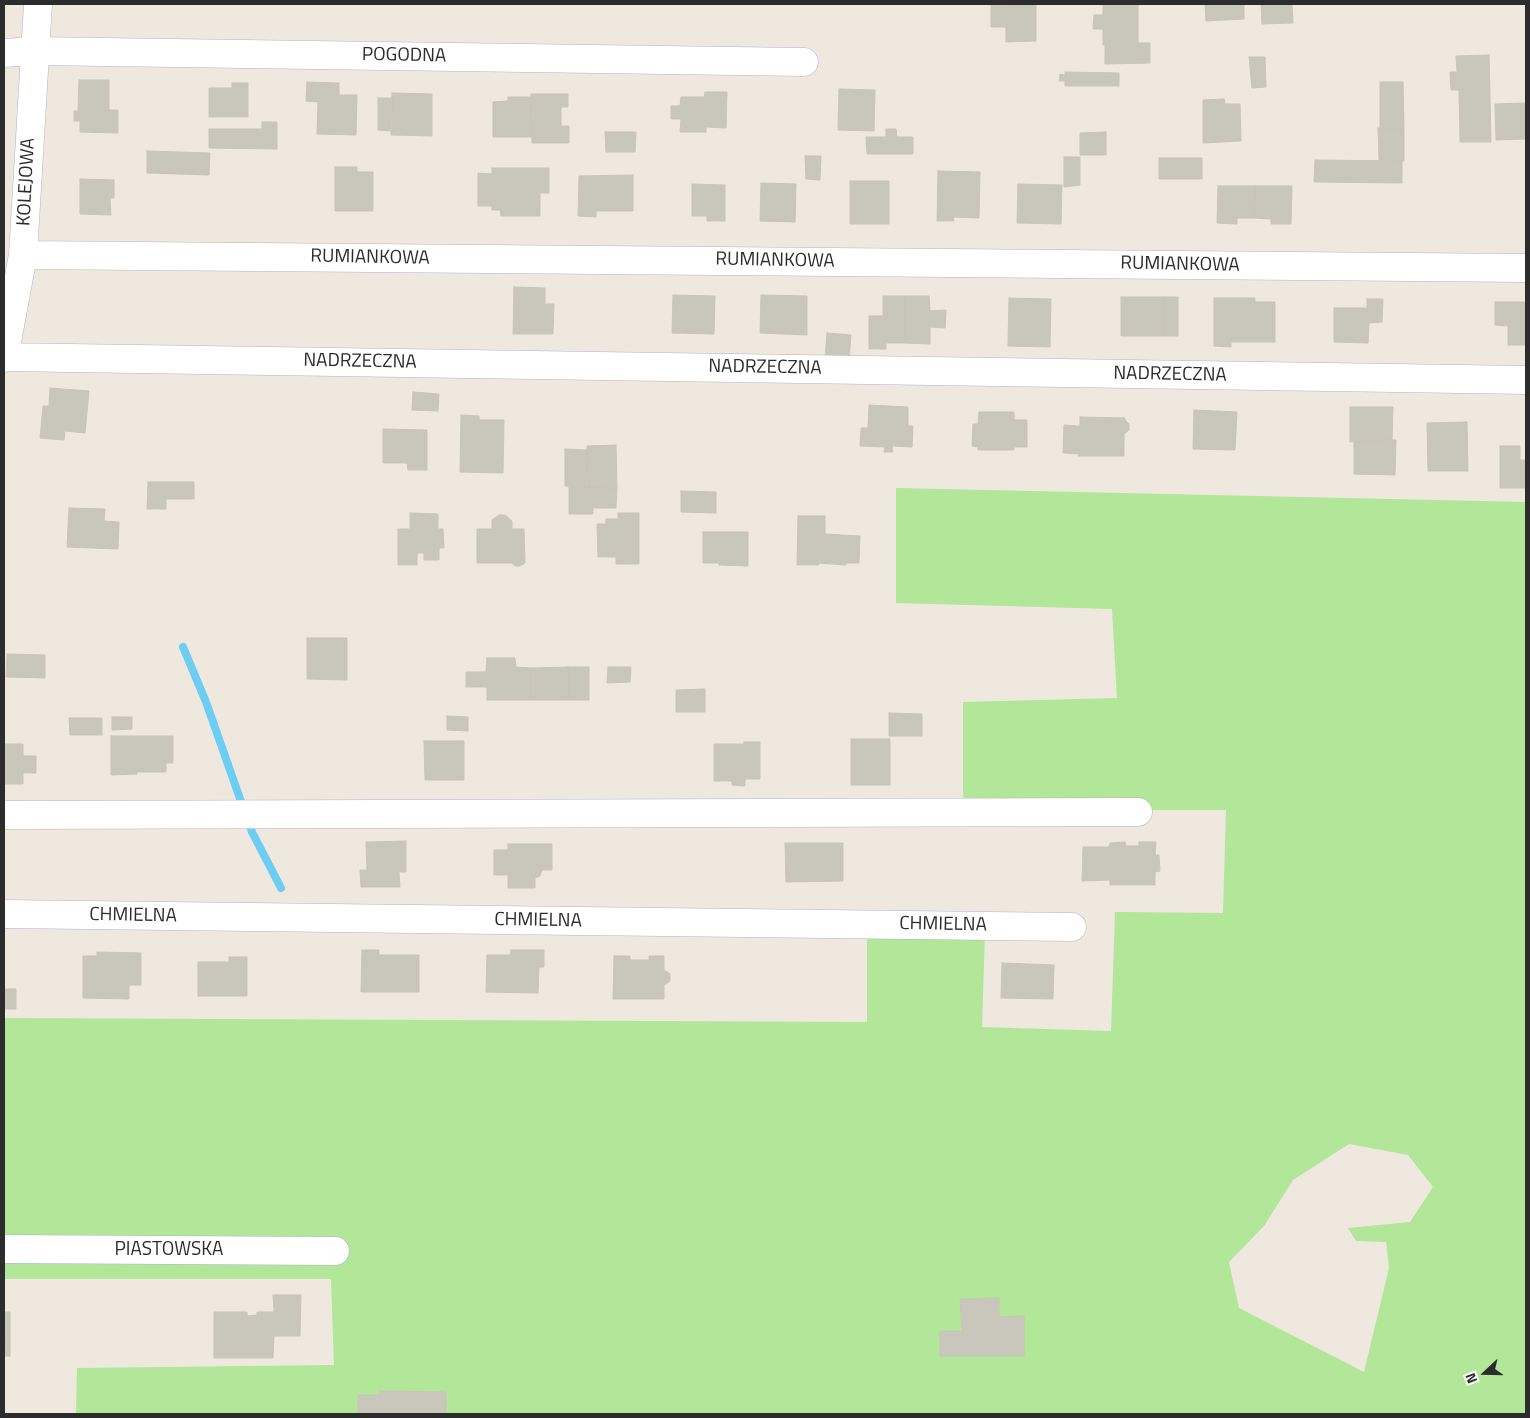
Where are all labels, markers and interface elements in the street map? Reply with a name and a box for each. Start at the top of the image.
street label: POGODNA [362,44,446,68]
street label: KOLEJOWA [13,137,41,227]
street label: RUMIANKOWA [310,246,430,270]
street label: RUMIANKOWA [715,249,835,273]
street label: RUMIANKOWA [1120,253,1240,277]
street label: NADRZECZNA [303,350,417,374]
street label: NADRZECZNA [708,356,822,380]
street label: NADRZECZNA [1113,363,1227,387]
street label: CHMIELNA [89,904,177,928]
street label: CHMIELNA [494,909,582,933]
street label: CHMIELNA [899,913,987,937]
street label: PIASTOWSKA [115,1239,223,1261]
north arrow [1460,1348,1510,1398]
text: N [1459,1370,1482,1387]

